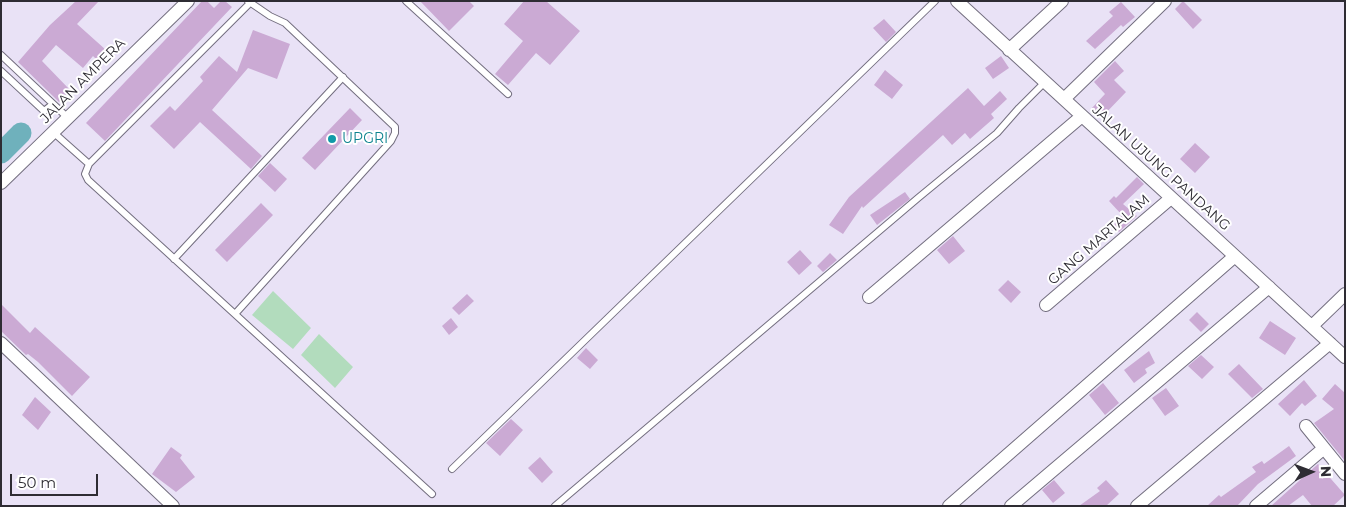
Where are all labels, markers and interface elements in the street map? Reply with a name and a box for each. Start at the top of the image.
street label: JALAN AMPERA [37,35,129,127]
street label: JALAN UJUNG PANDANG [1089,102,1233,234]
place label: UPGRI [342,131,388,147]
marker: UPGRI [326,133,338,145]
street label: GANG MARTALAM [1045,191,1153,289]
north arrow [1286,447,1336,497]
scale bar [12,464,100,496]
text: N [1317,466,1335,477]
text: 50 m [18,473,56,492]

